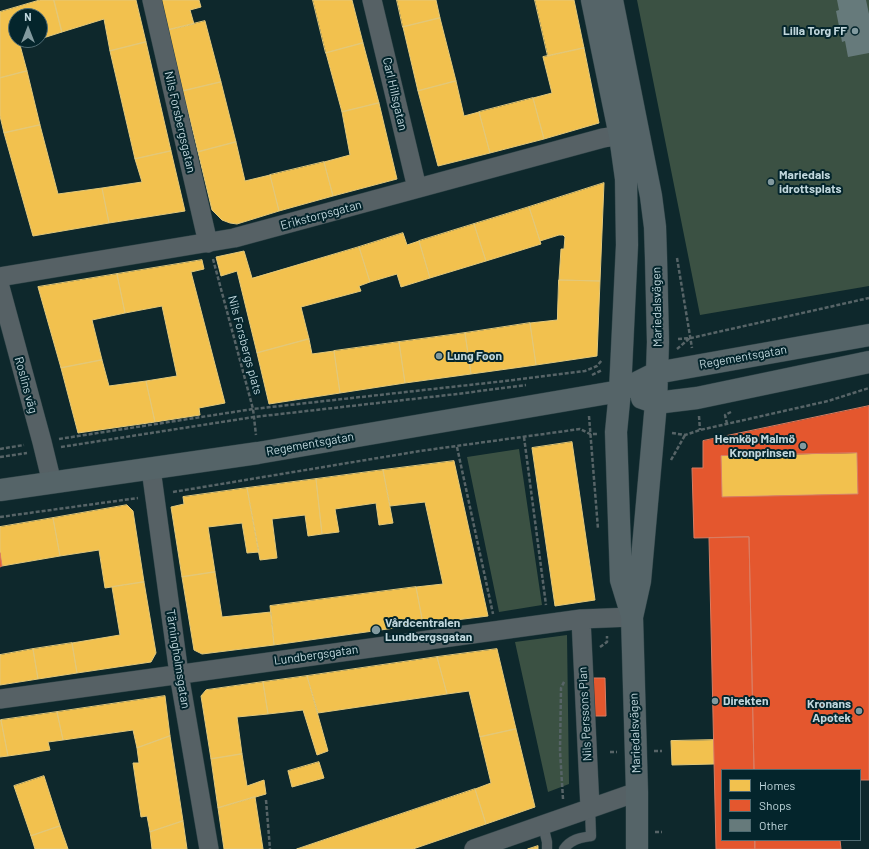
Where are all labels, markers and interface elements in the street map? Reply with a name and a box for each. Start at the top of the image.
north arrow [8,8,48,48]
text: N [24,10,32,23]
place label: Lilla Torg FF [783,24,847,38]
marker: Lilla Torg FF [850,26,860,36]
street label: Carl Hillsgatan [380,56,410,132]
street label: Nils Forsbergsgatan [161,70,199,174]
place label: Mariedals idrottsplats [779,168,841,196]
marker: Mariedals idrottsplats [766,177,776,187]
street label: Erikstorpsgatan [279,197,363,233]
street label: Mariedalsvägen [649,267,665,347]
street label: Nils Forsbergs plats [225,294,265,396]
street label: Regementsgatan [698,342,788,372]
place label: Lung Foon [447,349,502,363]
marker: Lung Foon [434,351,444,361]
street label: Roslins väg [12,355,40,415]
street label: Regementsgatan [265,429,355,459]
place label: Hemköp Malmö Kronprinsen [715,432,795,460]
marker: Hemköp Malmö Kronprinsen [798,441,808,451]
street label: Tärningholmsgatan [163,608,193,710]
place label: Vårdcentralen Lundbergsgatan [385,616,472,644]
marker: Vårdcentralen Lundbergsgatan [370,624,382,636]
street label: Lundbergsgatan [273,642,359,668]
street label: Nils Perssons Plan [575,666,595,762]
street label: Mariedalsvägen [626,693,644,773]
place label: Direkten [723,694,768,708]
marker: Direkten [710,696,720,706]
place label: Kronans Apotek [807,697,851,725]
marker: Kronans Apotek [854,706,864,716]
legend [721,769,861,841]
text: Homes [759,778,795,792]
text: Shops [759,798,791,812]
text: Other [759,818,788,832]

